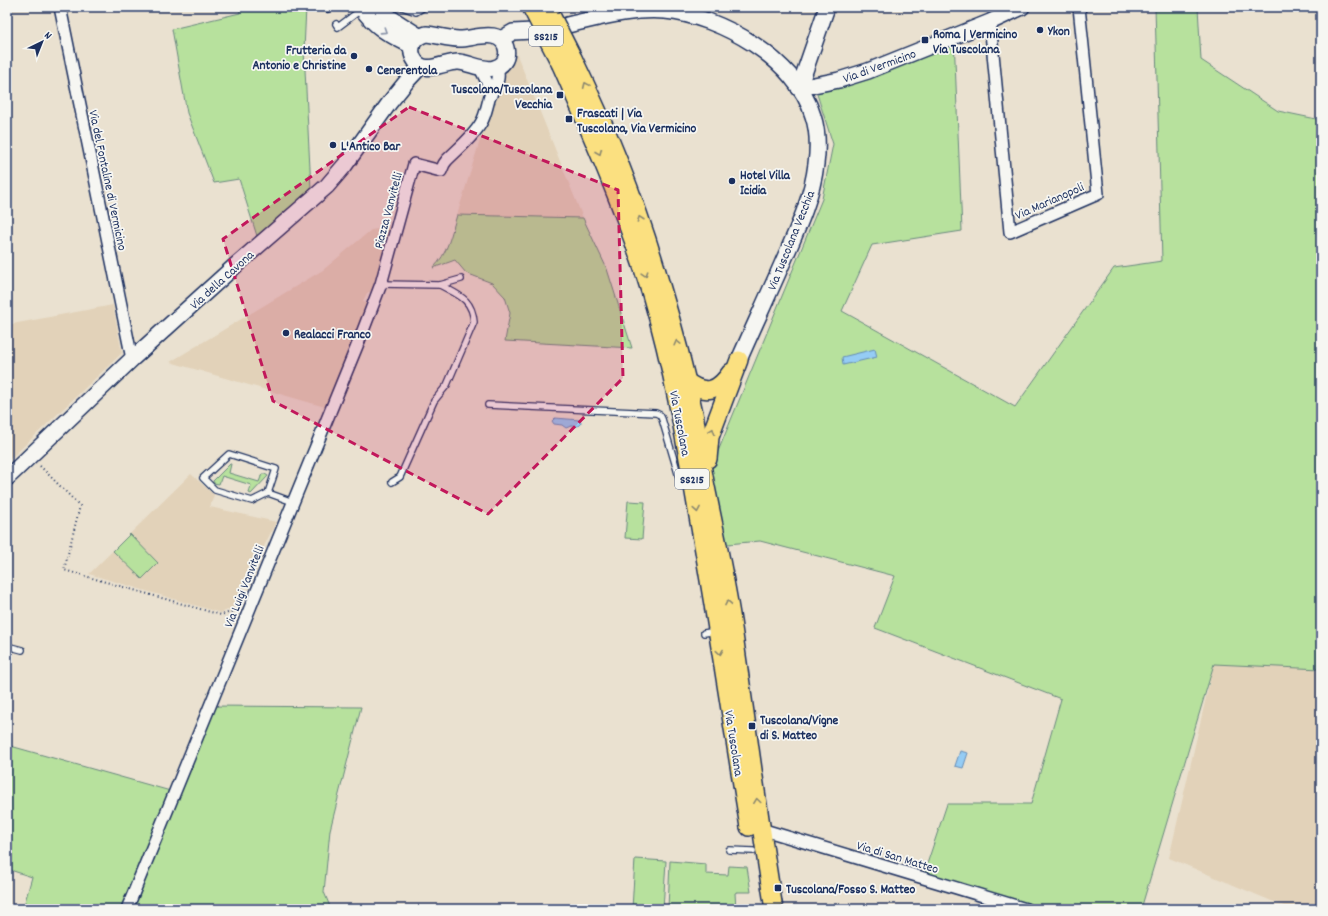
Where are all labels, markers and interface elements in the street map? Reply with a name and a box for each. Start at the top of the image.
north arrow [22,22,62,62]
place label: Ykon [1047,23,1070,42]
marker: Ykon [1035,25,1045,35]
one-way arrow [380,26,387,34]
road number: SS215 [529,26,563,46]
place label: Roma | Vermicino Via Tuscolana [933,26,1017,60]
text: N [40,28,55,44]
marker: Roma | Vermicino Via Tuscolana [920,35,930,45]
place label: Frutteria da Antonio e Christine [253,42,347,76]
street label: Via di Vermicino [841,45,919,89]
marker: Frutteria da Antonio e Christine [349,51,359,61]
place label: Cenerentola [377,62,438,81]
marker: Cenerentola [364,64,374,74]
place label: Tuscolana/Tuscolana Vecchia [451,81,553,115]
one-way arrow [583,82,591,90]
marker: Tuscolana/Tuscolana Vecchia [555,90,565,100]
place label: Frascati | Via Tuscolana, Via Vermicino [577,105,696,139]
street label: Via del Fontaline di Vermicino [82,109,131,253]
marker: Frascati | Via Tuscolana, Via Vermicino [564,114,574,124]
place label: L'Antico Bar [341,138,401,157]
marker: L'Antico Bar [328,140,338,150]
one-way arrow [594,149,602,156]
place label: Hotel Villa Icidia [740,167,791,201]
street label: Piazza Vanvitelli [370,170,409,251]
marker: Hotel Villa Icidia [727,176,737,186]
street label: Via Marianopoli [1012,178,1088,226]
street label: Via Tuscolana Vecchia [764,187,821,294]
one-way arrow [636,215,645,222]
street label: Via della Cavona [186,246,260,315]
one-way arrow [640,270,648,277]
place label: Realacci Franco [294,326,371,345]
marker: Realacci Franco [281,328,291,338]
one-way arrow [673,340,682,347]
street label: Via Tuscolana [663,389,694,459]
one-way arrow [708,427,716,434]
road number: SS215 [675,469,709,489]
one-way arrow [693,507,701,513]
street label: Via Luigi Vanvitelli [220,542,271,631]
one-way arrow [725,600,733,606]
one-way arrow [716,649,724,655]
street label: Via Tuscolana [718,709,747,778]
place label: Tuscolana/Vigne di S. Matteo [760,712,839,746]
marker: Tuscolana/Vigne di S. Matteo [747,721,757,731]
one-way arrow [753,798,762,804]
street label: Via di San Matteo [854,837,941,880]
place label: Tuscolana/Fosso S. Matteo [786,881,915,900]
marker: Tuscolana/Fosso S. Matteo [773,883,783,893]

